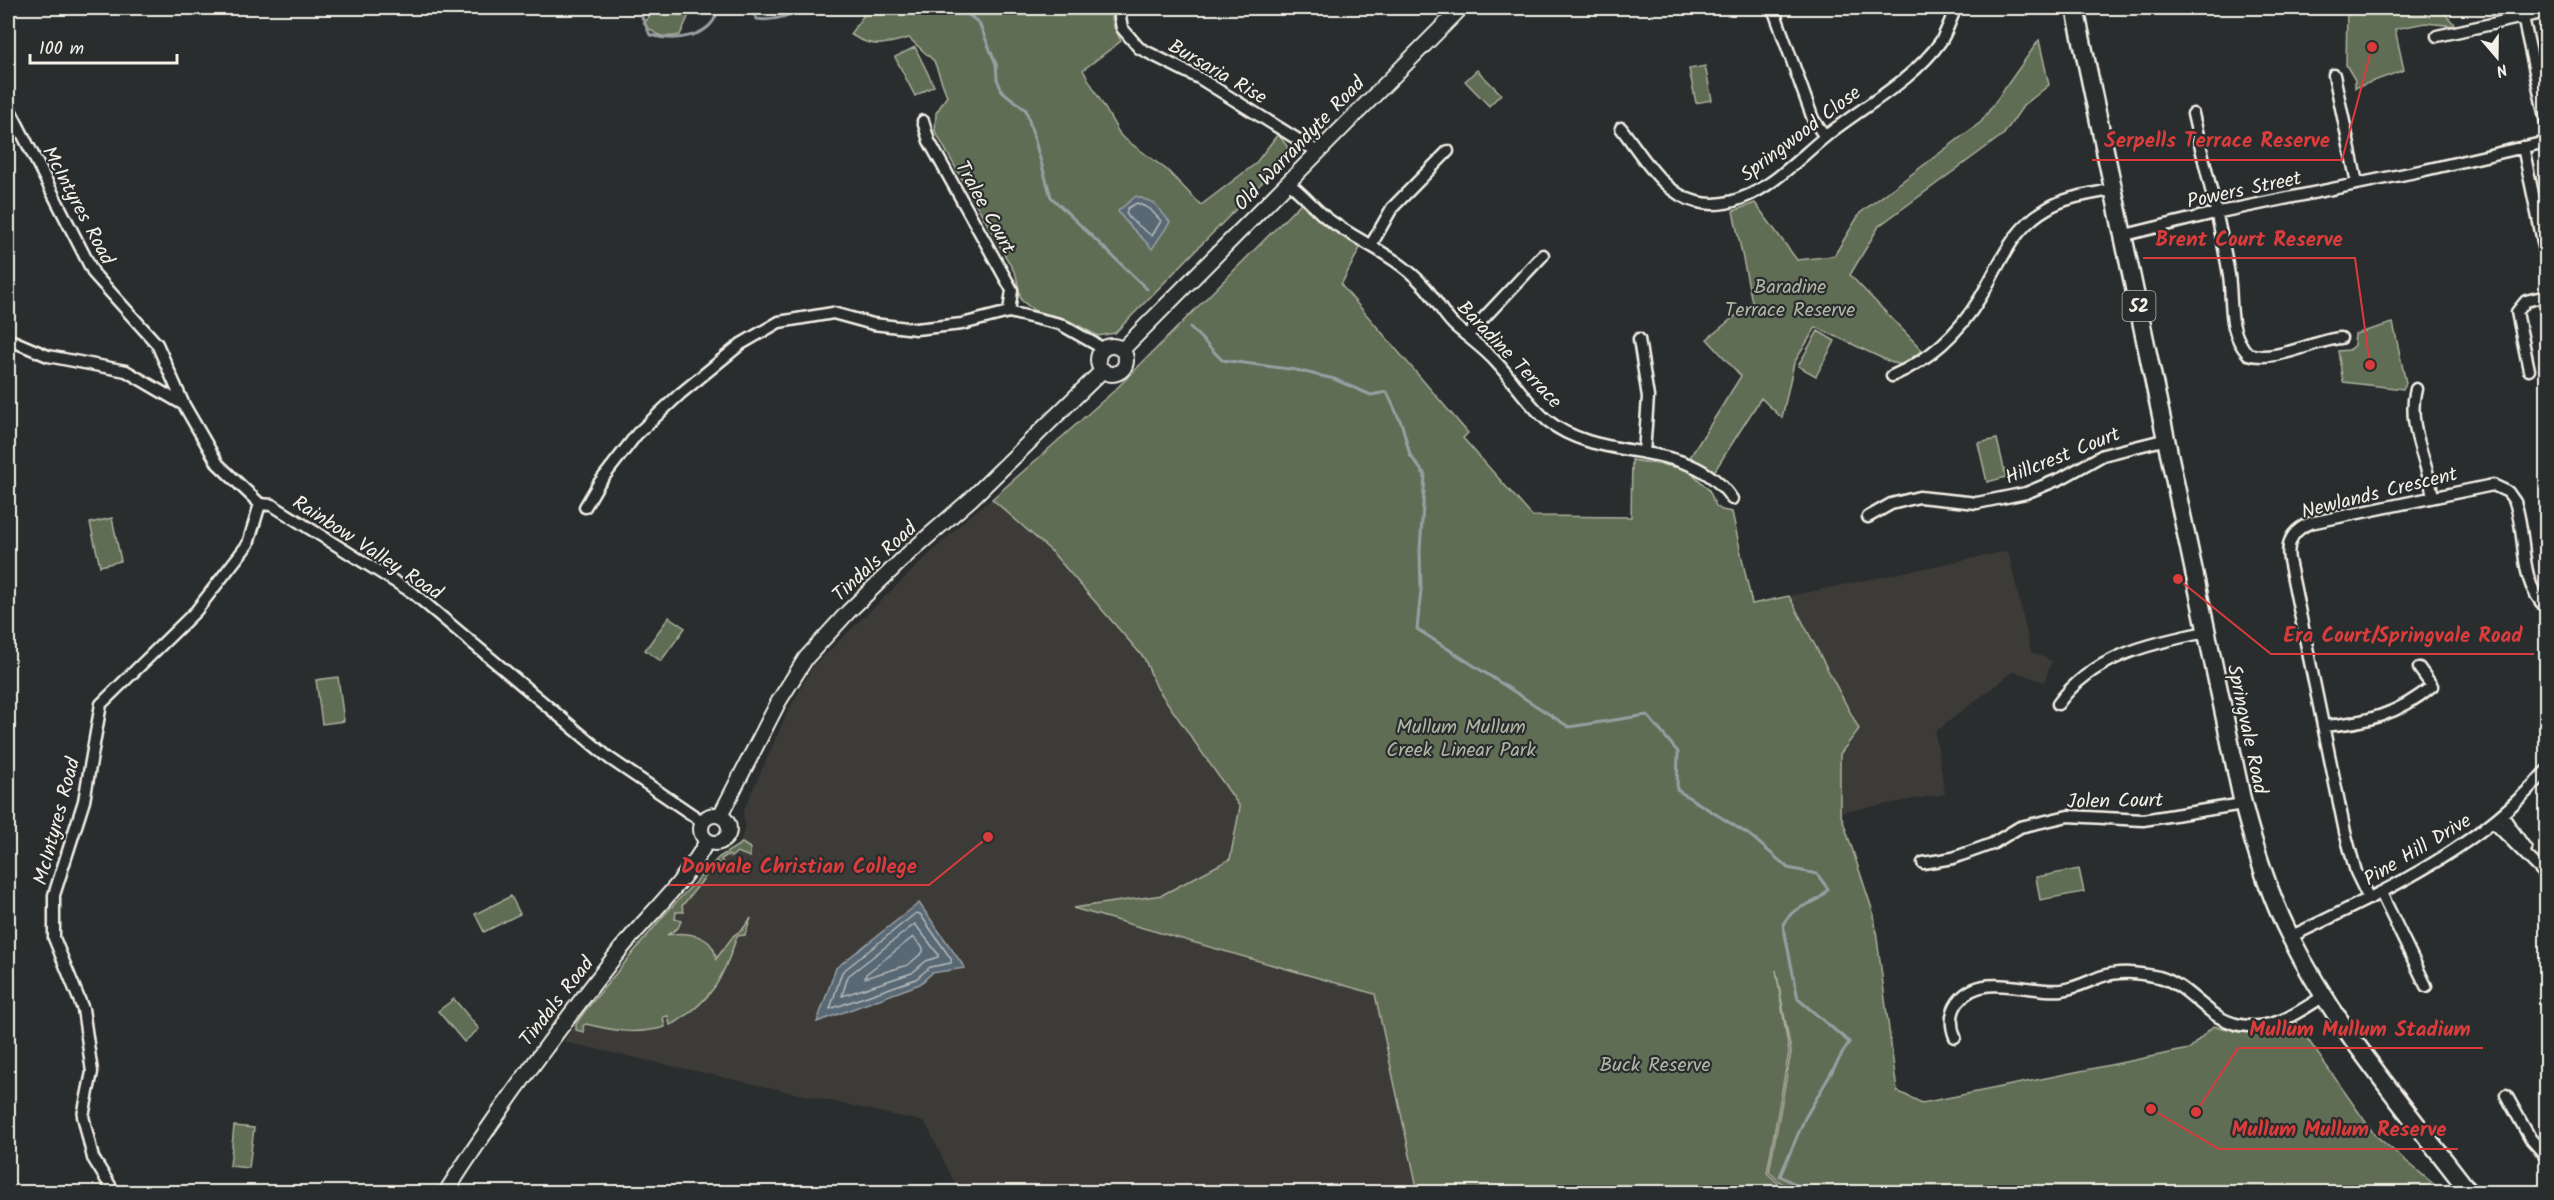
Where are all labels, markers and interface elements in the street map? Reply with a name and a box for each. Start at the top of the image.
scale bar [30,27,177,65]
north arrow [2467,27,2527,87]
street label: Bursaria Rise [1162,31,1272,114]
text: 100 m [39,35,84,64]
text: N [2493,56,2511,83]
street label: Old Warrandyte Road [1227,69,1374,219]
street label: Springwood Close [1734,78,1869,191]
callout: Serpells Terrace Reserve [2092,121,2342,160]
text: Serpells Terrace Reserve [2104,125,2330,158]
street label: McIntyres Road [32,141,123,272]
street label: Tralee Court [945,155,1023,261]
street label: Powers Street [2184,163,2305,219]
callout: Brent Court Reserve [2143,219,2355,258]
text: Brent Court Reserve [2155,224,2343,257]
park label: Baradine Terrace Reserve [1725,272,1855,327]
road number: 52 [2122,291,2156,321]
street label: Baradine Terrace [1448,294,1569,417]
street label: Hillcrest Court [2000,419,2125,494]
street label: Newlands Crescent [2298,459,2461,529]
street label: Rainbow Valley Road [285,488,449,610]
street label: Tindals Road [825,514,926,611]
callout: Era Court/Springvale Road [2271,615,2534,654]
text: Era Court/Springvale Road [2283,620,2523,653]
street label: Springvale Road [2217,662,2276,798]
park label: Mullum Mullum Creek Linear Park [1386,712,1536,767]
street label: McIntyres Road [26,753,91,889]
street label: Jolen Court [2067,785,2164,819]
street label: Pine Hill Drive [2358,806,2478,896]
callout: Donvale Christian College [669,846,929,885]
text: Donvale Christian College [681,851,917,884]
street label: Tindals Road [512,949,604,1054]
callout: Mullum Mullum Stadium [2238,1009,2483,1048]
text: Mullum Mullum Stadium [2249,1014,2471,1047]
park label: Buck Reserve [1600,1050,1710,1082]
callout: Mullum Mullum Reserve [2219,1110,2458,1149]
text: Mullum Mullum Reserve [2231,1114,2447,1147]

